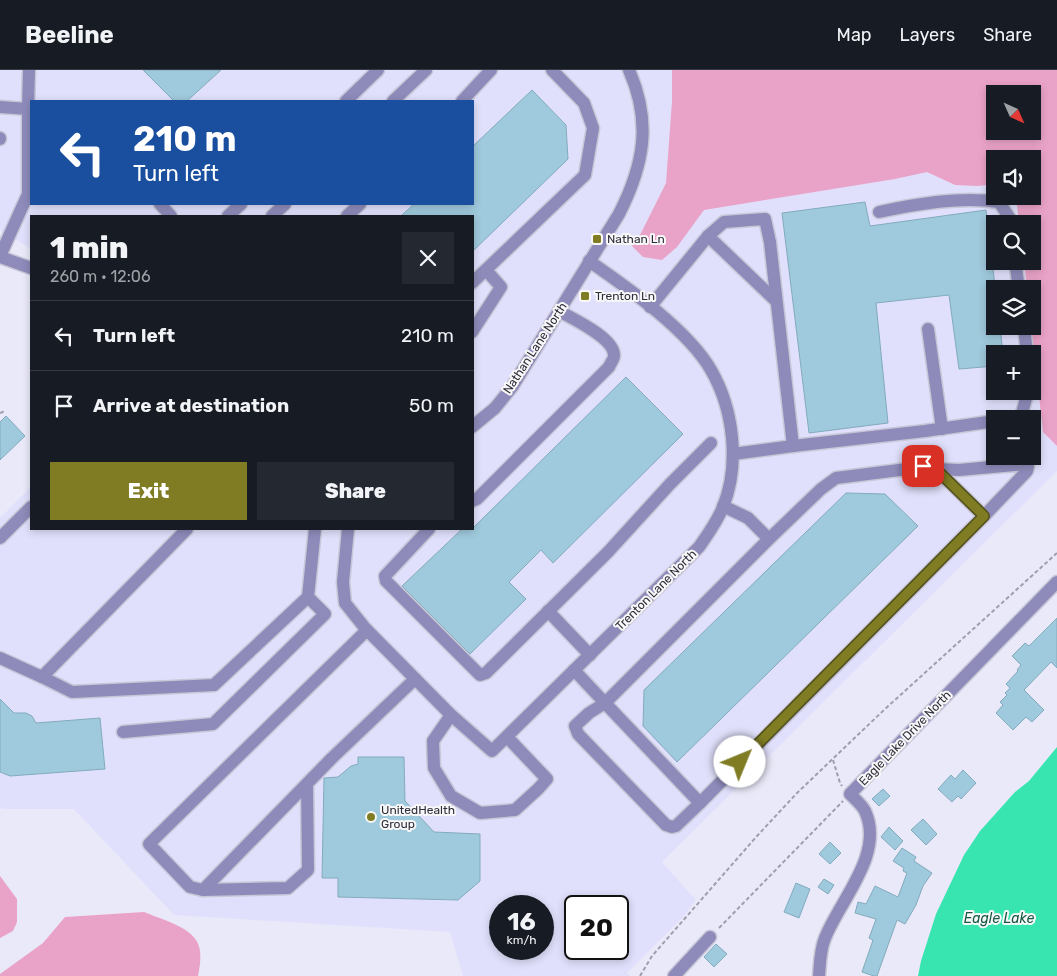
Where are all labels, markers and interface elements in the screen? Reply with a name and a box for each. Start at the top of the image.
text: Beeline [25,21,114,49]
text: Map [837,24,872,46]
text: Layers [900,24,955,46]
text: Share [983,24,1032,46]
north arrow [986,85,1041,140]
map controls [986,85,1041,465]
text: 210 m [133,118,236,160]
icon: left [50,120,115,185]
button: sound [986,150,1041,205]
text: Turn left [133,160,219,187]
button: search [986,215,1041,270]
text: 1 min [50,230,128,266]
button: close [402,232,454,284]
place label: Nathan Ln [607,232,665,246]
marker: Nathan Ln [591,233,603,245]
text: 260 m · 12:06 [50,267,151,286]
button: layers [986,280,1041,335]
place label: Trenton Ln [595,289,655,303]
marker: Trenton Ln [579,290,591,302]
street label: Nathan Lane North [500,300,570,396]
icon: left [50,322,78,350]
text: Turn left [93,324,175,347]
text: 210 m [401,324,454,347]
button: + [986,345,1041,400]
icon: arrive [50,392,78,420]
text: Arrive at destination [93,394,289,417]
text: 50 m [409,394,454,417]
button: − [986,410,1041,465]
pin [902,445,944,487]
icon: arrive [909,452,937,480]
button: Exit [50,462,247,520]
button: Share [257,462,454,520]
street label: Trenton Lane North [613,547,699,633]
street label: Eagle Lake Drive North [856,688,954,788]
position arrow [713,735,765,787]
place label: UnitedHealth Group [381,803,455,831]
marker: UnitedHealth Group [365,811,377,823]
speed limit sign: 20 [564,895,629,960]
text: 16 [507,907,536,936]
water label: Eagle Lake [964,910,1034,927]
text: km/h [507,933,536,947]

